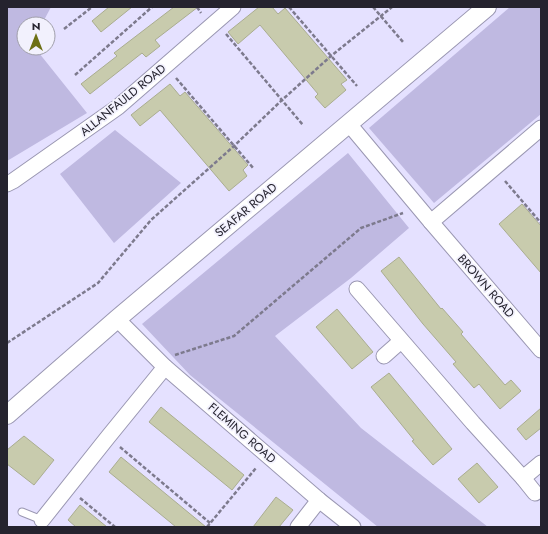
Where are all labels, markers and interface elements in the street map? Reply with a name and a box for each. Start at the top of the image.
north arrow [16,16,56,56]
text: N [32,18,40,34]
street label: ALLANFAULD ROAD [76,60,170,140]
street label: SEAFAR ROAD [211,179,281,241]
street label: BROWN ROAD [453,250,519,322]
street label: FLEMING ROAD [204,398,280,468]

